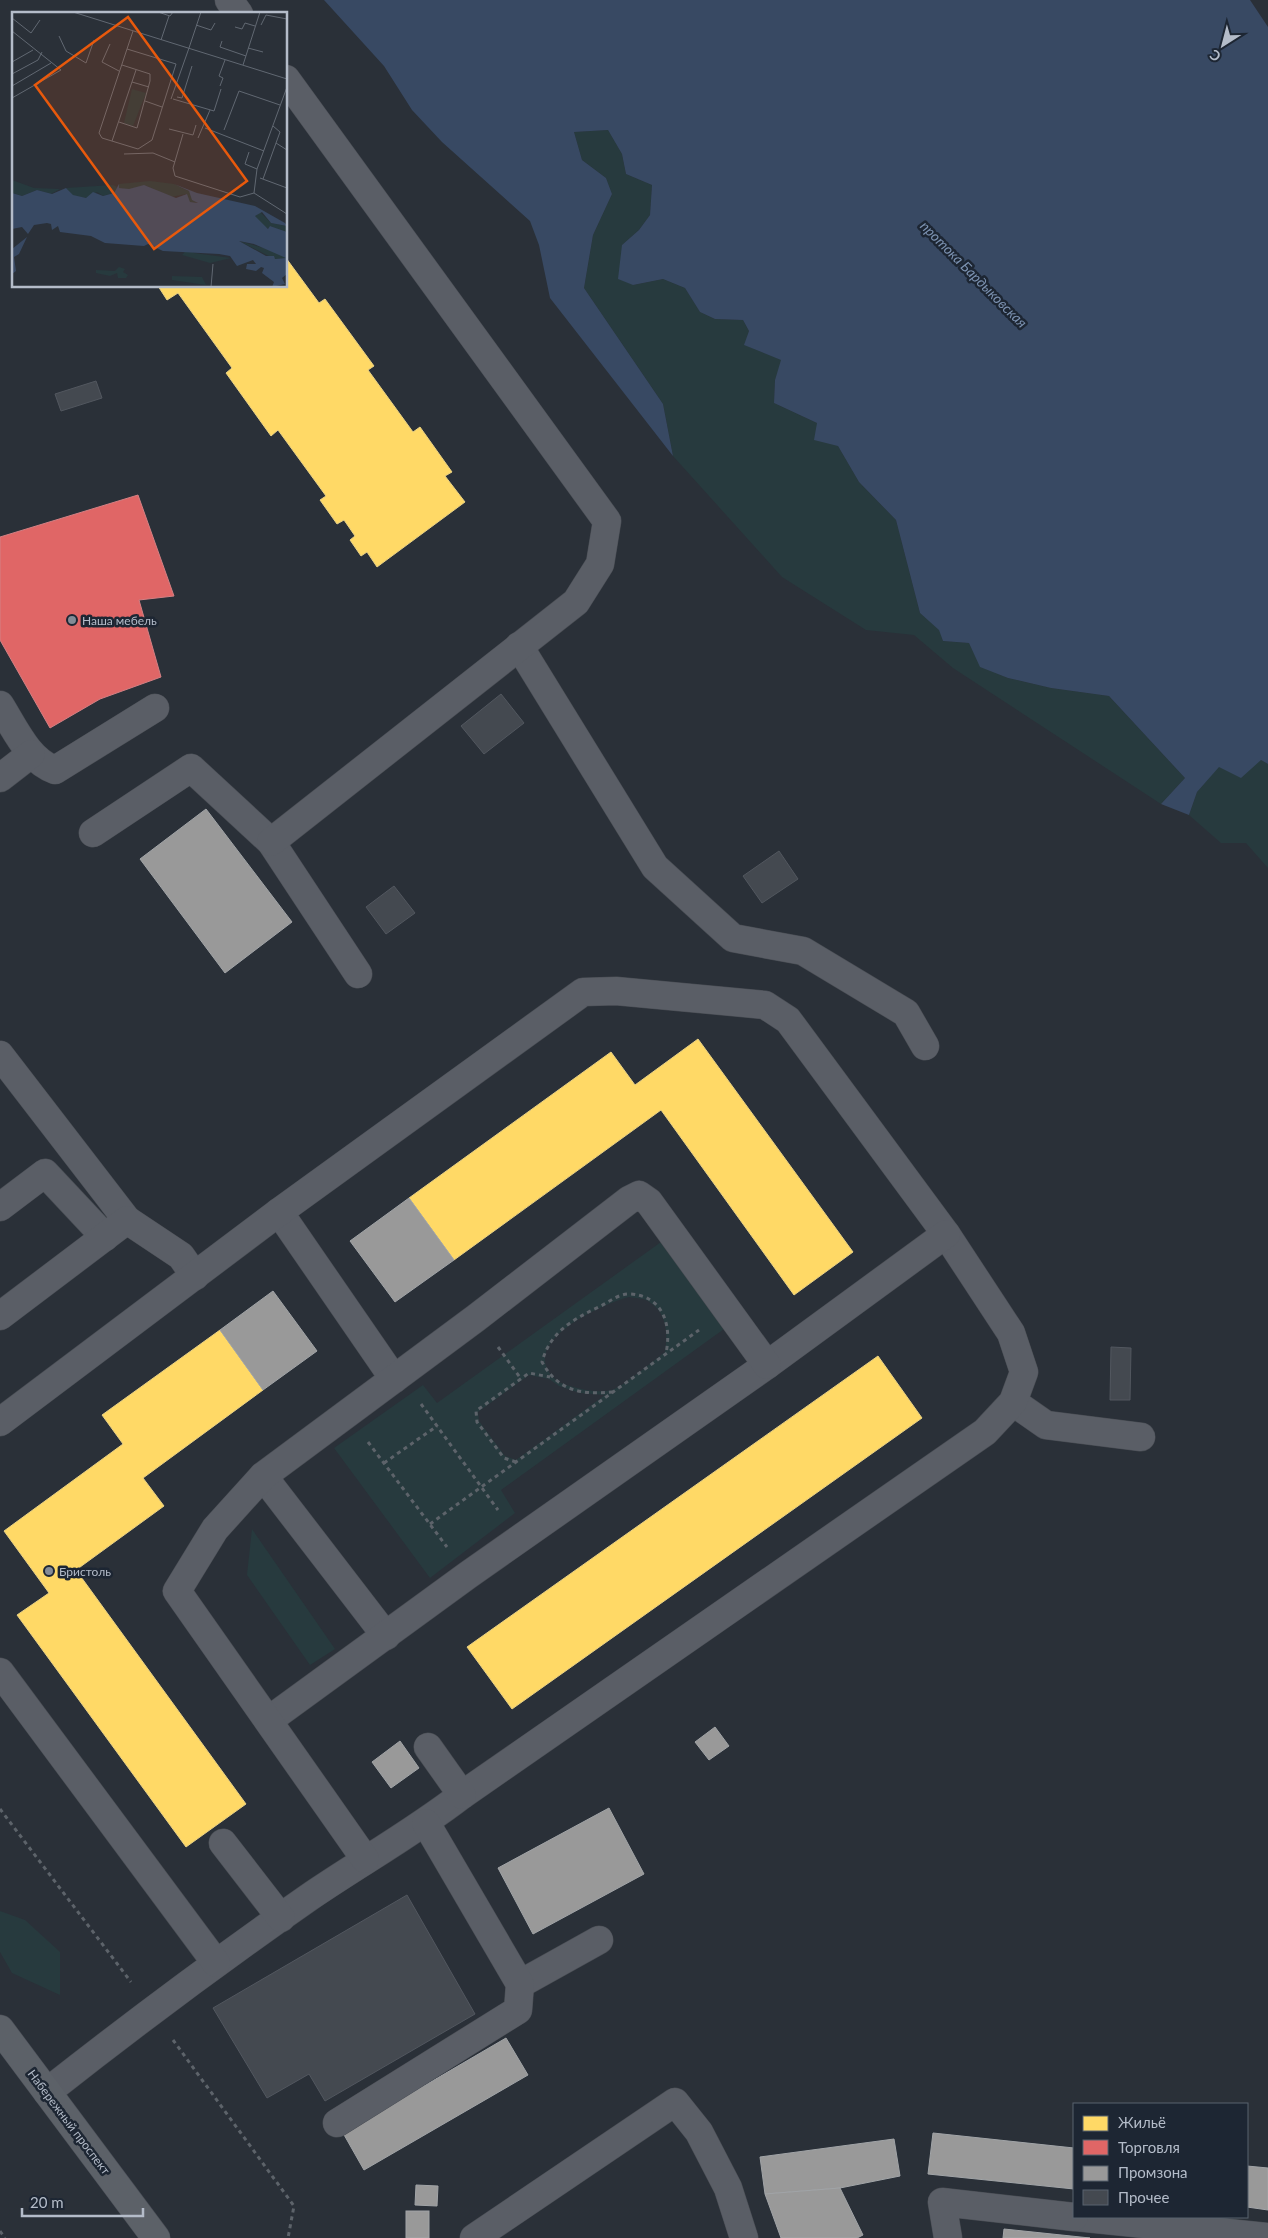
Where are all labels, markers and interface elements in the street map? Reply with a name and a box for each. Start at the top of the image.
inset map [12,12,288,288]
north arrow [1198,20,1248,70]
text: С [1206,46,1224,66]
water label: протока Бардыковская [917,217,1031,331]
place label: Наша мебель [82,613,157,628]
marker: Наша мебель [66,614,78,626]
place label: Бристоль [59,1564,111,1579]
marker: Бристоль [43,1565,55,1577]
street label: Набережный проспект [25,2067,113,2177]
legend [1073,2103,1248,2218]
text: Жильё [1118,2113,1166,2131]
text: Торговля [1118,2138,1180,2156]
text: Промзона [1118,2163,1188,2181]
scale bar [22,2186,144,2218]
text: Прочее [1118,2188,1169,2206]
text: 20 m [30,2193,64,2211]

